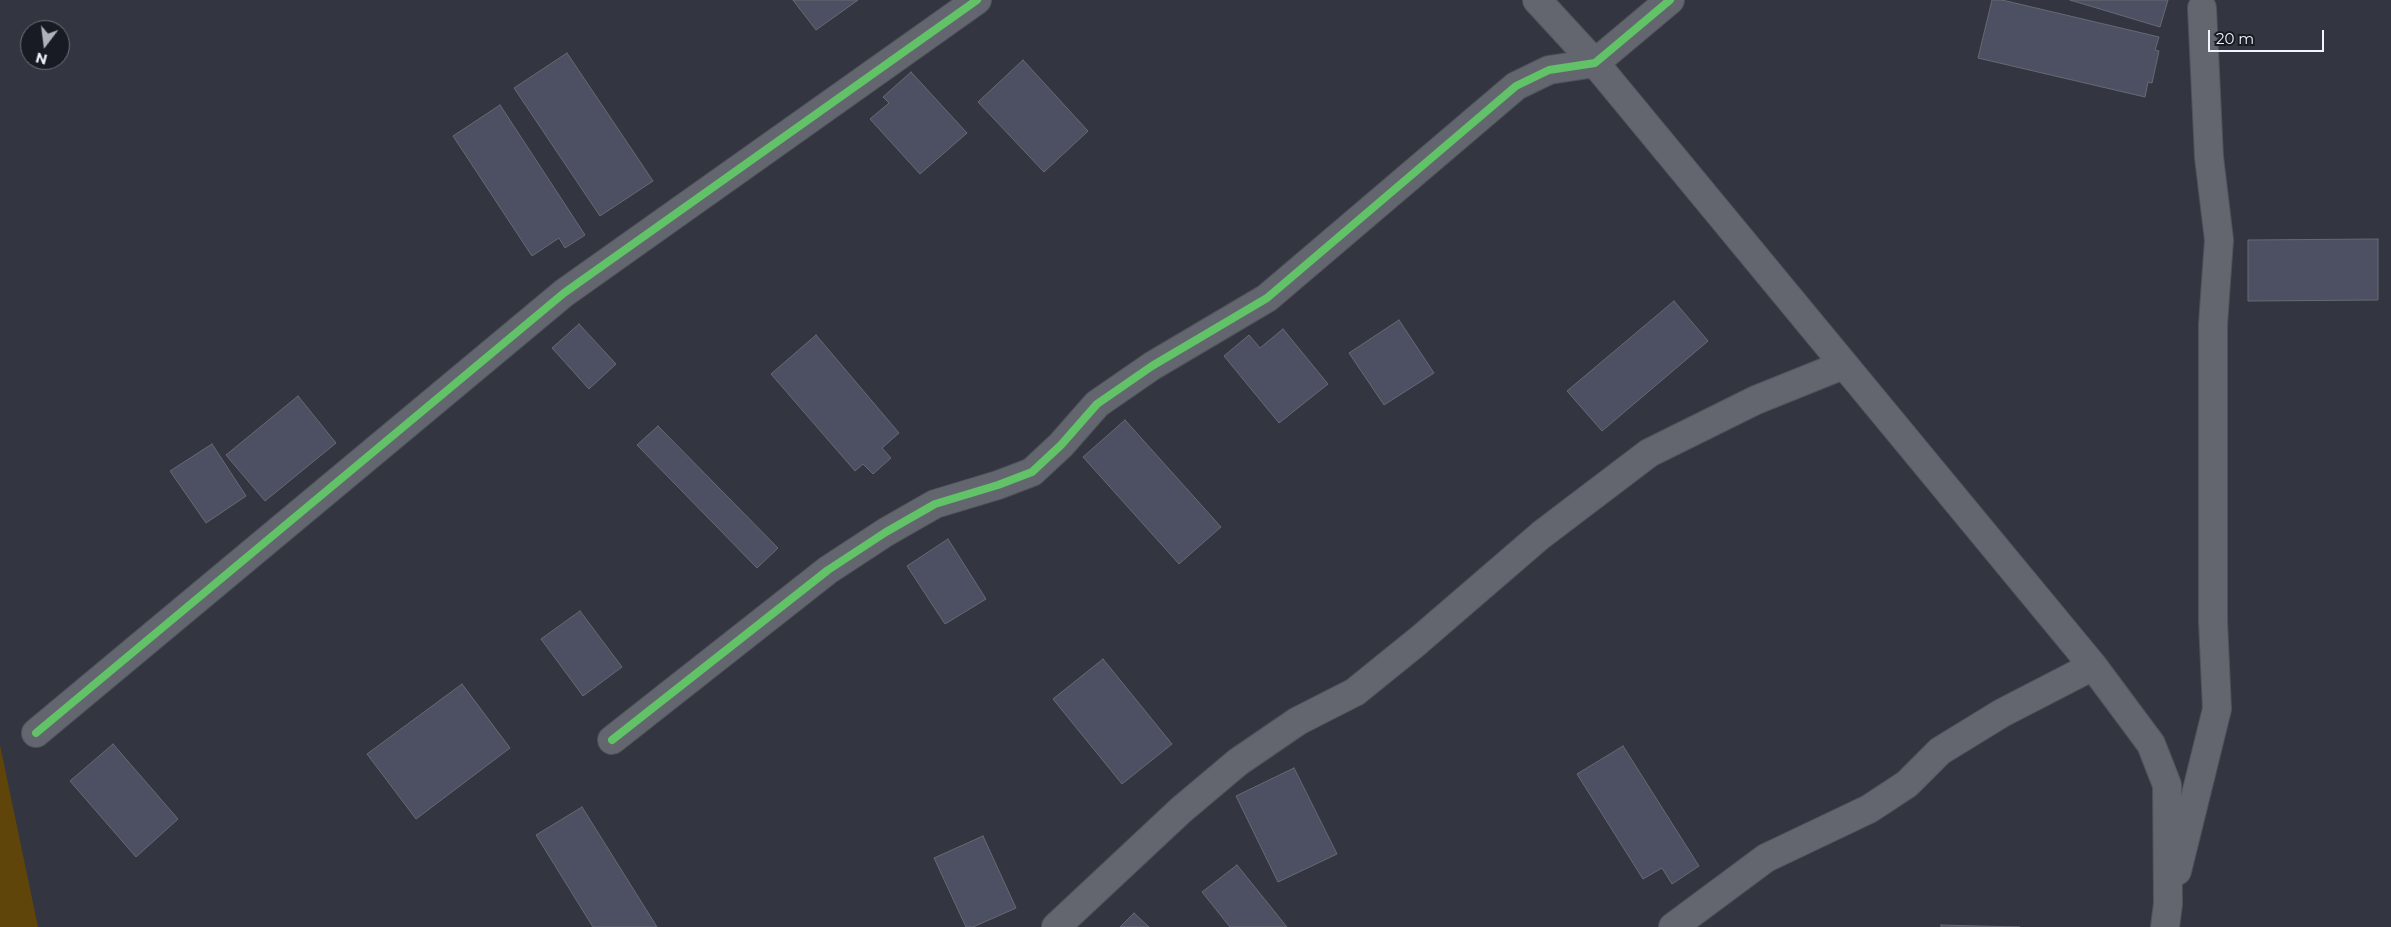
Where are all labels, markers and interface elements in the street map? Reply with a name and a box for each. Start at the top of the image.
north arrow [20,20,70,70]
scale bar [2211,20,2327,52]
text: 20 m [2216,29,2254,48]
text: N [34,48,49,69]

